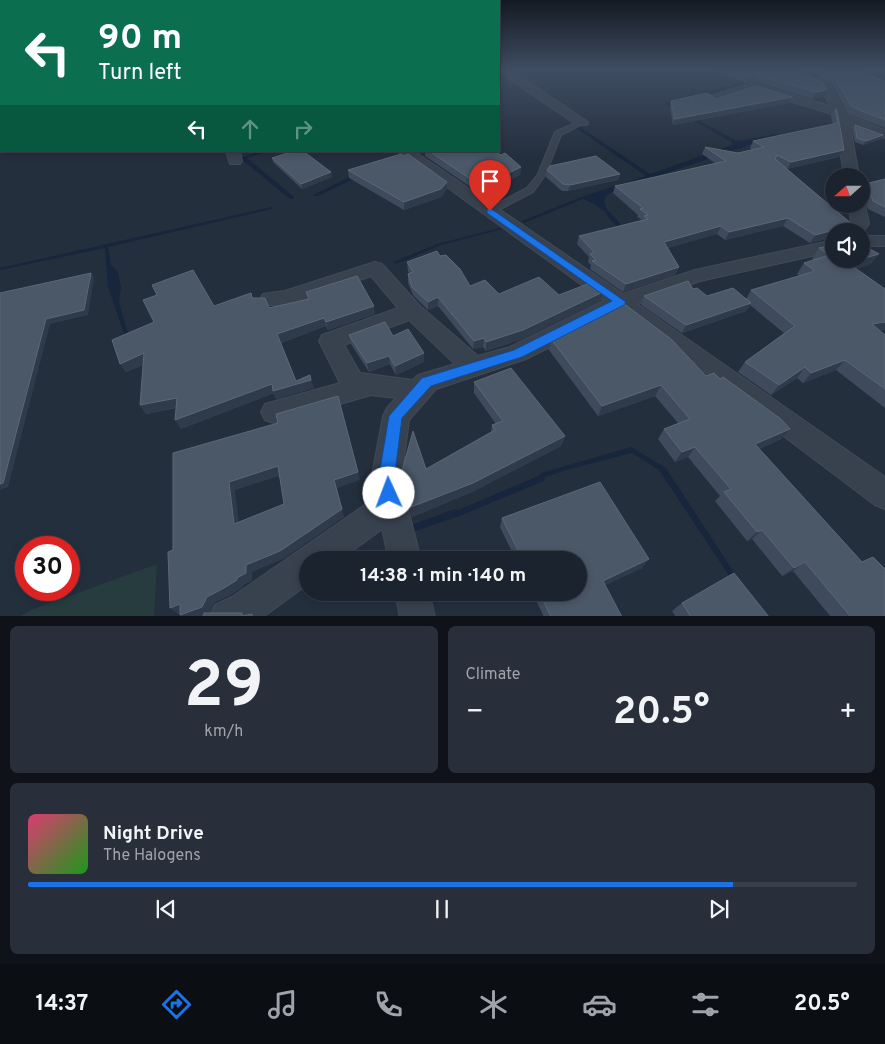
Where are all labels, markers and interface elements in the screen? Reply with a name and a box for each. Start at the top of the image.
text: 90 m [98,17,182,61]
icon: left [15,20,80,85]
text: Turn left [98,60,181,87]
icon: left [183,115,211,143]
icon: ahead [236,115,264,143]
icon: right [289,115,317,143]
pin [469,160,511,211]
icon: arrive [476,167,504,195]
north arrow [825,168,870,212]
map controls [825,168,870,268]
button: sound [825,223,870,268]
position arrow [362,466,414,518]
speed limit sign: 30 [15,536,80,601]
text: 14:38 · 1 min · 140 m [360,564,526,588]
text: 29 [184,648,264,730]
text: Climate [466,665,520,685]
text: 20.5° [613,689,709,738]
text: − [466,695,484,731]
text: + [839,695,857,731]
text: km/h [204,722,243,742]
text: Night Drive [103,822,204,846]
text: The Halogens [103,846,201,866]
icon: previous [152,895,180,923]
icon: pause [428,895,456,923]
icon: next [705,895,733,923]
icon: directions [159,987,194,1022]
icon: music [265,987,300,1022]
icon: phone [371,987,406,1022]
icon: climate [476,987,511,1022]
icon: car [582,987,617,1022]
icon: filters [688,987,723,1022]
text: 14:37 [35,991,88,1018]
text: 20.5° [794,991,850,1018]

